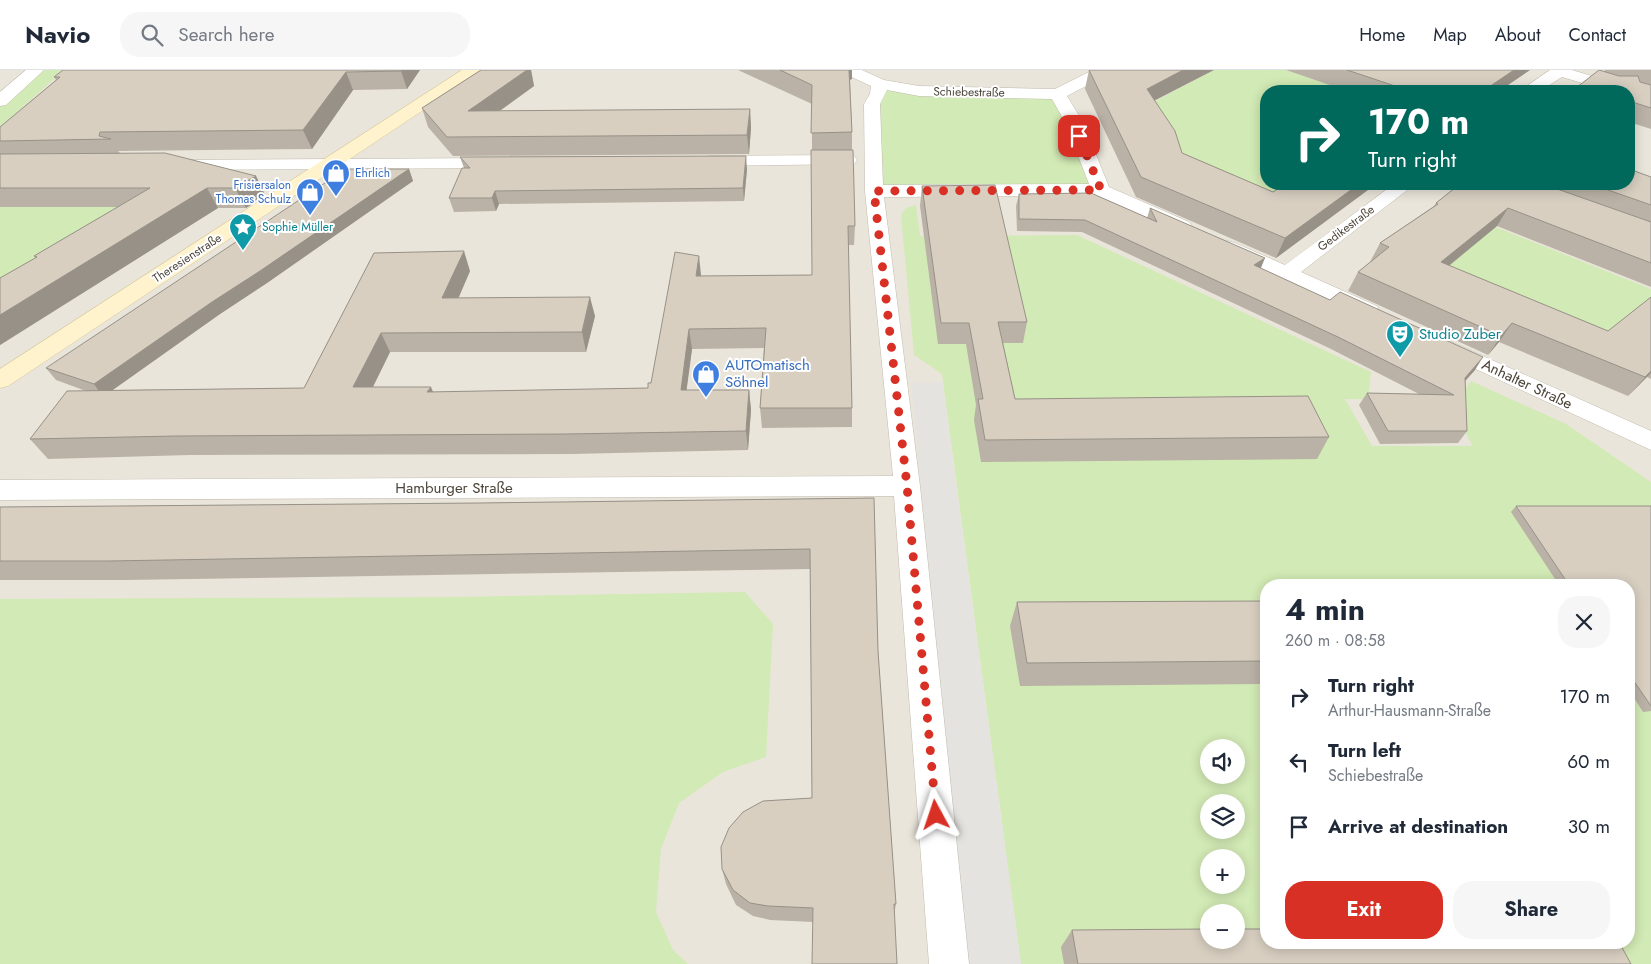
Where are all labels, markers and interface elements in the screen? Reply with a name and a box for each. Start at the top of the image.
search box [120,12,470,57]
text: Navio [25,17,90,52]
icon: search [138,21,166,49]
text: Search here [178,21,274,48]
text: Home [1359,22,1405,48]
text: Map [1433,22,1467,48]
text: About [1495,22,1540,48]
text: Contact [1568,22,1626,48]
street label: Schiebestraße [933,82,1005,102]
text: 170 m [1368,97,1469,147]
icon: right [1285,105,1350,170]
pin [1058,115,1100,157]
icon: arrive [1065,122,1093,150]
text: Turn right [1368,143,1456,175]
shop icon: Ehrlich [321,158,351,197]
place label: Ehrlich [355,164,390,182]
place label: Frisiersalon Thomas Schulz [216,176,291,208]
shop icon: Frisiersalon Thomas Schulz [295,177,325,216]
street label: Gedikestraße [1314,201,1378,255]
place icon: Sophie Müller [228,212,258,251]
place label: Sophie Müller [262,218,334,236]
street label: Theresienstraße [149,229,225,287]
theatre icon: Studio Zuber [1385,319,1415,358]
place label: Studio Zuber [1419,323,1502,345]
street label: Anhalter Straße [1478,353,1576,415]
place label: AUTOmatisch Söhnel [725,354,810,393]
shop icon: AUTOmatisch Söhnel [691,359,721,398]
street label: Hamburger Straße [395,477,513,499]
text: 4 min [1285,588,1365,631]
button: close [1558,596,1610,648]
text: 260 m · 08:58 [1285,629,1386,652]
text: Turn right [1328,672,1414,699]
icon: right [1285,683,1313,711]
text: 170 m [1560,683,1610,710]
text: Arthur-Hausmann-Straße [1328,699,1491,722]
text: Turn left [1328,737,1401,764]
map controls [1200,739,1245,949]
button: sound [1200,739,1245,784]
icon: left [1285,748,1313,776]
text: 60 m [1567,748,1610,775]
text: Schiebestraße [1328,764,1423,787]
position arrow [909,788,961,840]
button: layers [1200,794,1245,839]
icon: arrive [1285,813,1313,841]
text: Arrive at destination [1328,813,1508,840]
text: 30 m [1568,813,1610,840]
button: + [1200,849,1245,894]
button: Exit [1285,881,1443,939]
button: Share [1453,881,1610,939]
button: − [1200,904,1245,949]

